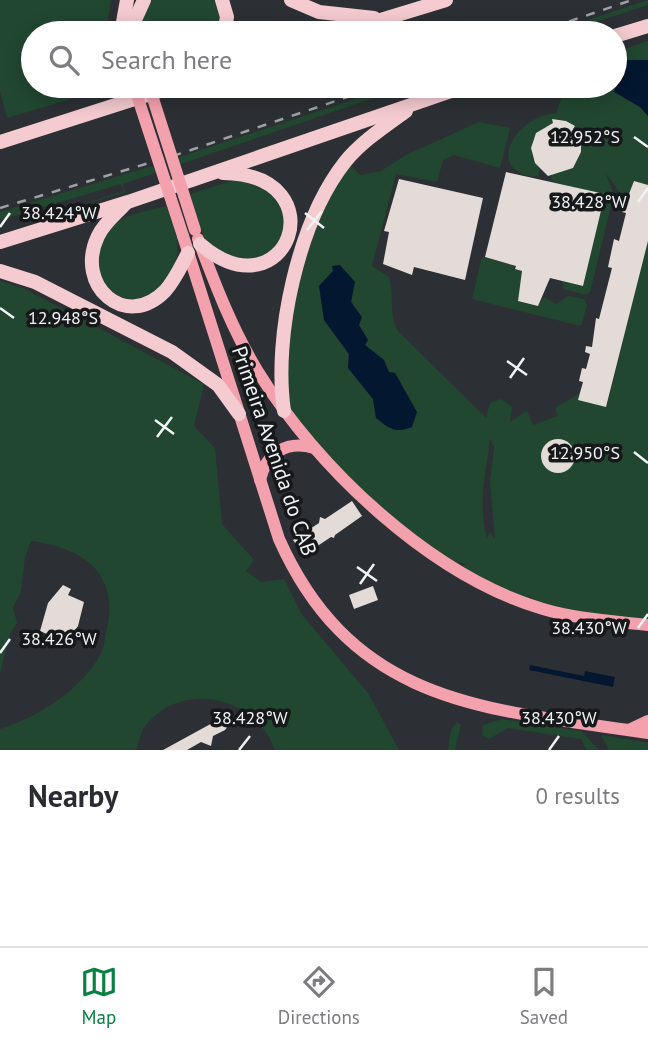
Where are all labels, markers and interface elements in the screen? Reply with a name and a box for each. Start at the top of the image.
search box [21,21,627,98]
icon: search [45,41,83,79]
text: Search here [101,43,232,76]
text: 12.952°S [550,125,620,148]
text: 38.428°W [551,190,627,213]
text: 38.424°W [21,201,97,224]
text: 12.948°S [28,306,98,329]
street label: Primeira Avenida do CAB [226,342,323,559]
text: 12.950°S [550,441,620,464]
text: 38.430°W [551,616,627,639]
text: 38.426°W [21,627,97,650]
text: 38.428°W [212,706,288,729]
text: 38.430°W [521,706,597,729]
text: Nearby [28,776,118,815]
text: 0 results [536,781,620,810]
tab: Map [80,963,118,1029]
tab: Directions [278,963,360,1029]
tab: Saved [520,963,568,1029]

